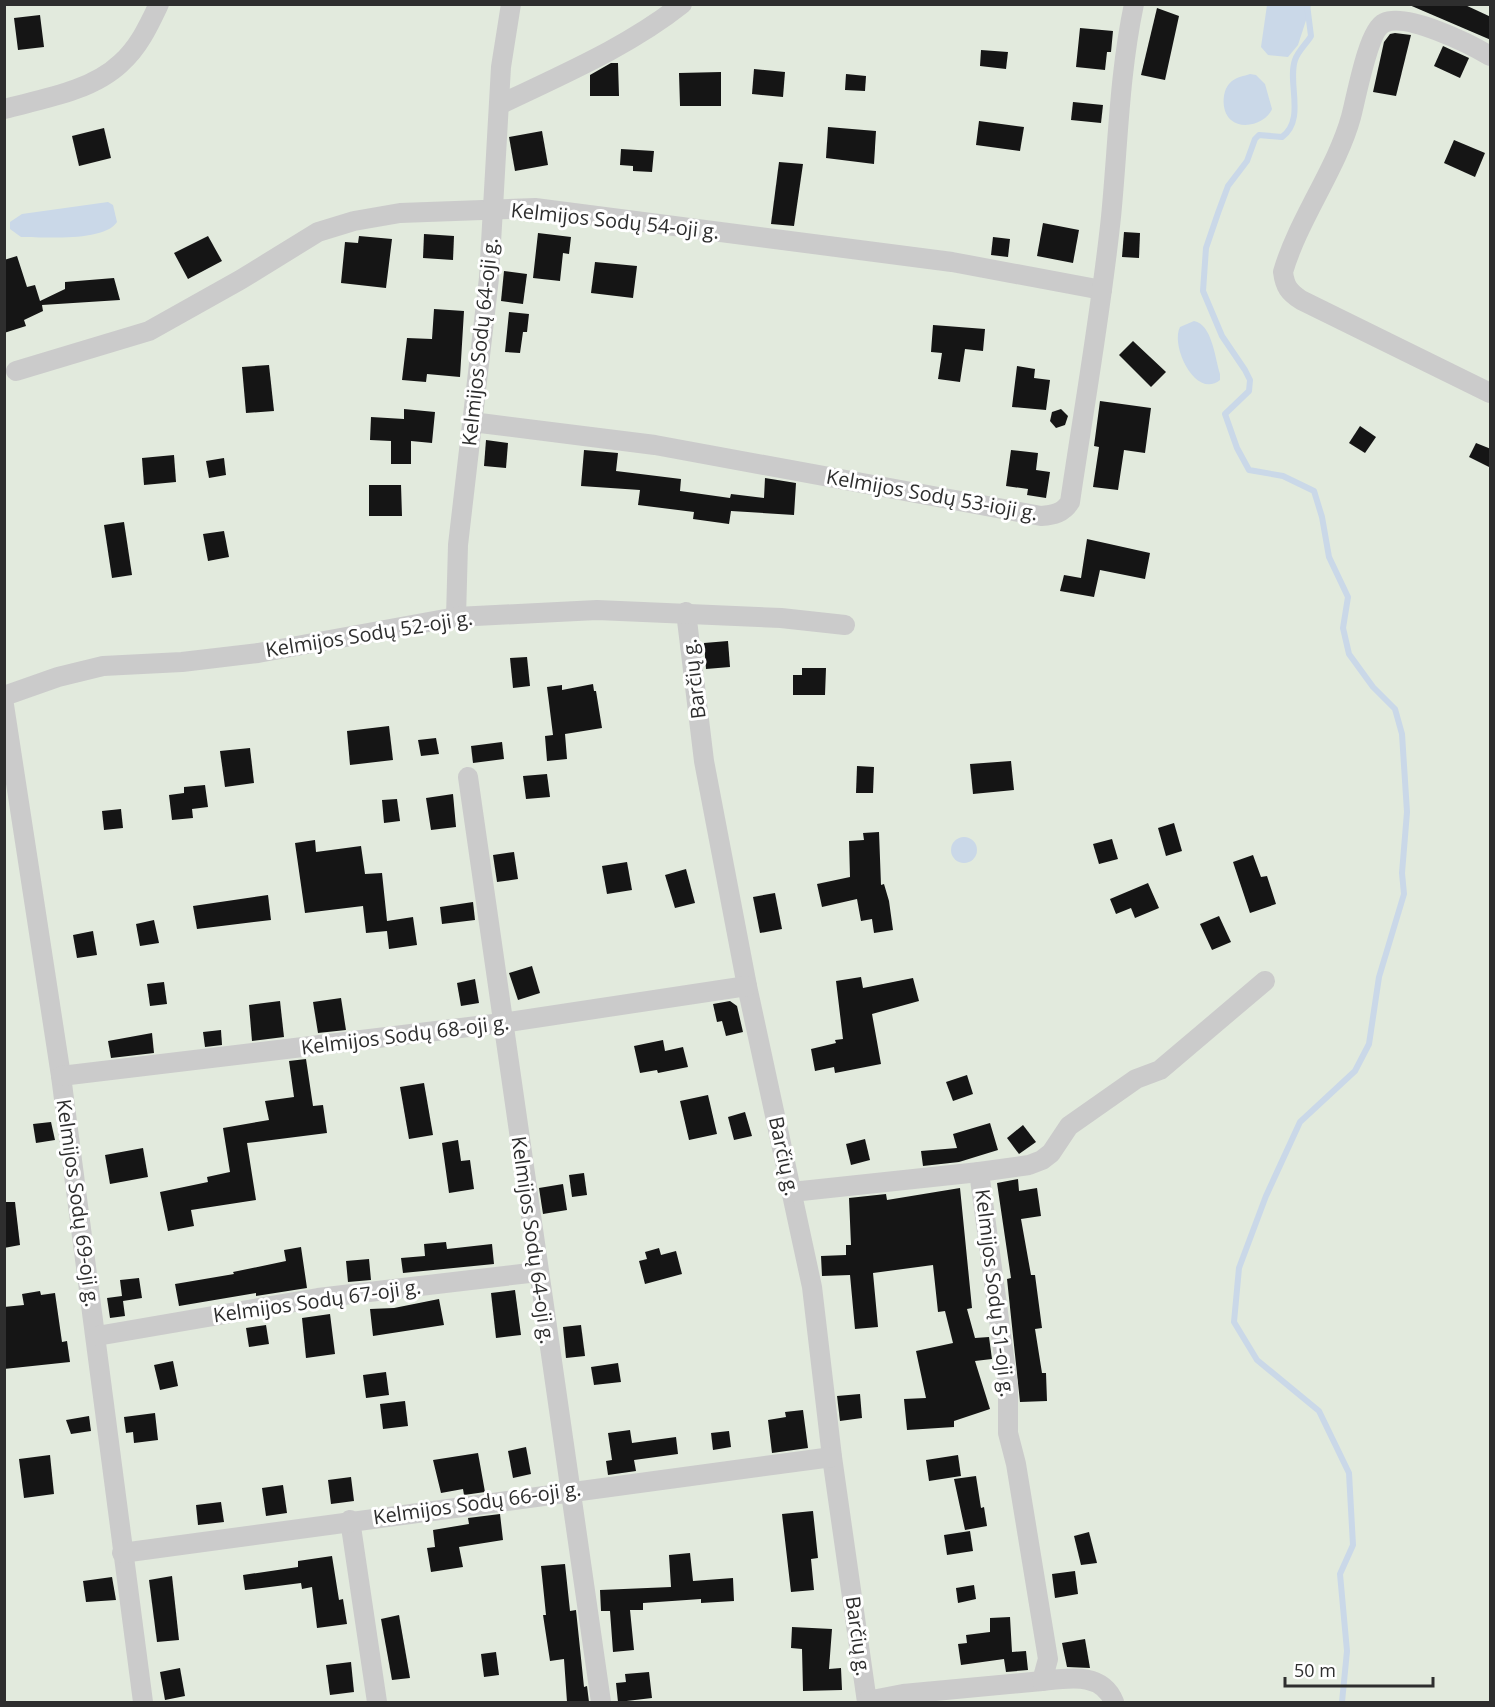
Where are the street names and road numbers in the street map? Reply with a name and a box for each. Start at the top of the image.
street label: Kelmijos Sodų 54-oji g. [510,196,721,245]
street label: Kelmijos Sodų 64-oji g. [455,236,504,447]
street label: Kelmijos Sodų 53-ioji g. [824,463,1040,526]
street label: Kelmijos Sodų 52-oji g. [263,604,474,663]
street label: Barčių g. [675,638,712,721]
street label: Kelmijos Sodų 68-oji g. [299,1008,510,1061]
street label: Kelmijos Sodų 69-oji g. [51,1097,106,1308]
street label: Barčių g. [763,1114,806,1198]
street label: Kelmijos Sodų 64-oji g. [506,1134,561,1345]
street label: Kelmijos Sodų 51-oji g. [969,1187,1022,1398]
street label: Kelmijos Sodų 67-oji g. [211,1273,422,1328]
street label: Kelmijos Sodų 66-oji g. [371,1475,582,1530]
street label: Barčių g. [840,1594,877,1678]

